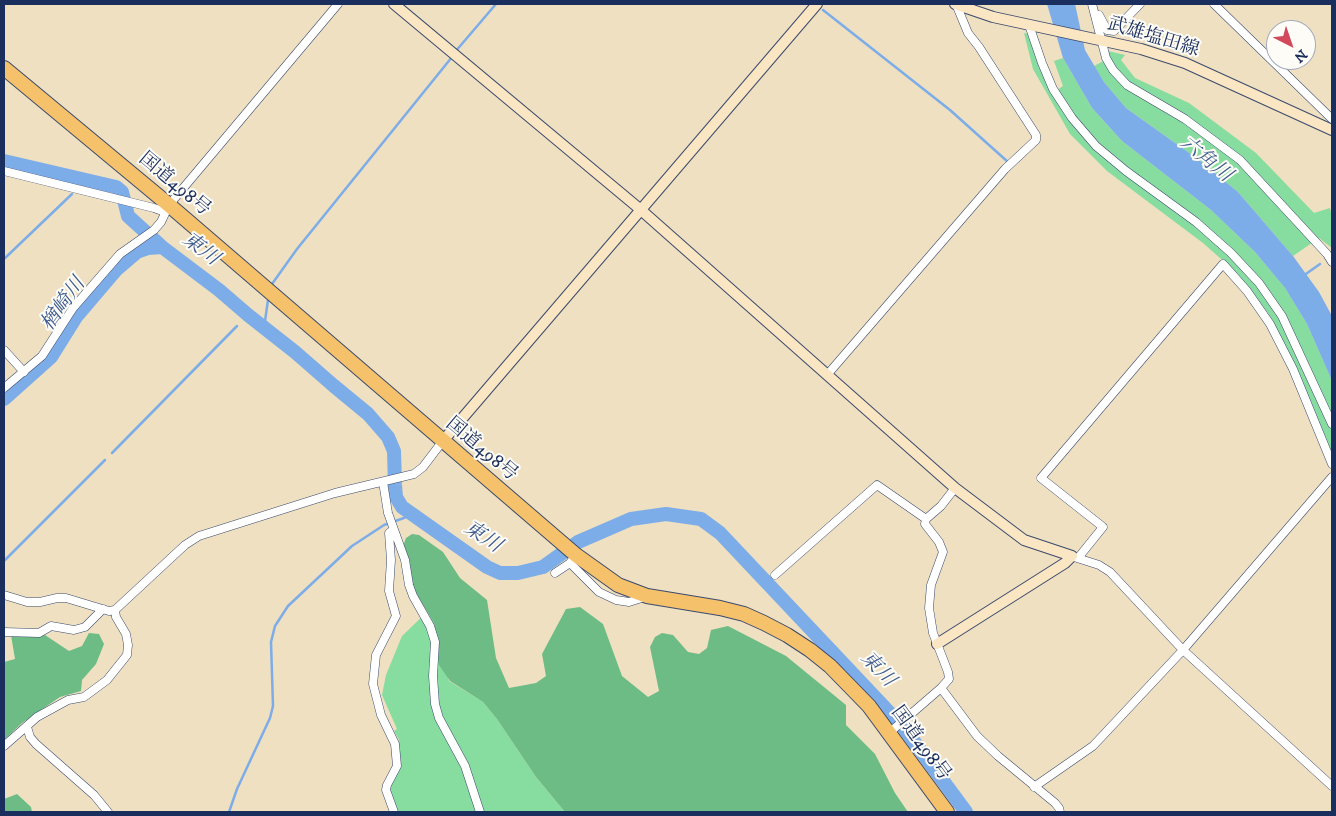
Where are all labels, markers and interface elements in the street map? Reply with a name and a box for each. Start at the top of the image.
street label: 武雄塩田線 [1104,13,1202,63]
north arrow [1266,20,1316,70]
text: N [1290,45,1310,66]
water label: 六角川 [1174,132,1236,188]
street label: 国道498号 [133,148,215,222]
water label: 東川 [177,228,223,272]
water label: 楢崎川 [37,274,91,336]
street label: 国道498号 [440,413,522,487]
water label: 東川 [459,517,505,559]
water label: 東川 [855,647,899,693]
street label: 国道498号 [885,702,955,786]

